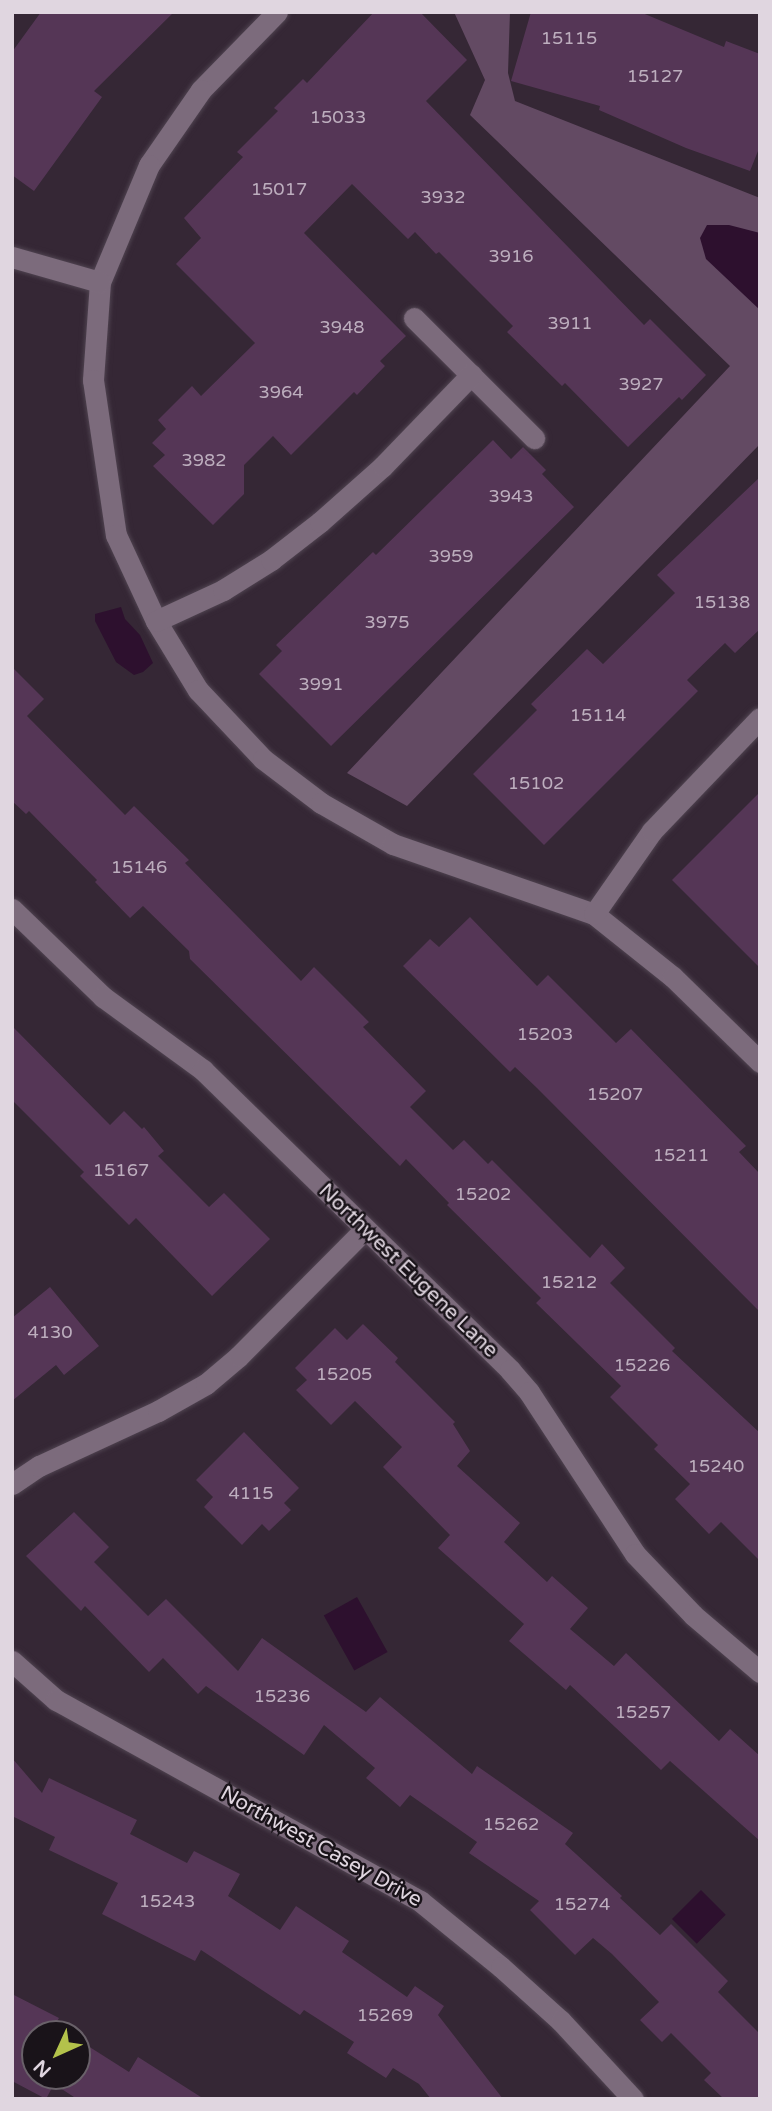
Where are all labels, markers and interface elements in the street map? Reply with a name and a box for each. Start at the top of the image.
house number: 15115 [541,27,597,49]
house number: 15127 [627,65,683,87]
house number: 15033 [310,106,366,128]
house number: 15017 [251,178,307,200]
house number: 3932 [420,186,466,208]
house number: 3916 [488,245,534,267]
house number: 3911 [547,312,593,334]
house number: 3948 [319,316,365,338]
house number: 3927 [618,373,664,395]
house number: 3964 [258,381,304,403]
house number: 3982 [181,449,227,471]
house number: 3943 [488,485,534,507]
house number: 3959 [428,545,474,567]
house number: 15138 [694,591,750,613]
house number: 3975 [364,611,410,633]
house number: 3991 [298,673,344,695]
house number: 15114 [570,704,626,726]
house number: 15102 [508,772,564,794]
house number: 15146 [111,856,167,878]
house number: 15203 [517,1023,573,1045]
house number: 15207 [587,1083,643,1105]
house number: 15211 [653,1144,709,1166]
house number: 15167 [93,1159,149,1181]
street label: Northwest Eugene Lane [313,1179,503,1363]
house number: 15202 [455,1183,511,1205]
house number: 15212 [541,1271,597,1293]
house number: 4130 [27,1321,73,1343]
house number: 15226 [614,1354,670,1376]
house number: 15205 [316,1363,372,1385]
house number: 15240 [688,1455,744,1477]
house number: 4115 [228,1482,274,1504]
house number: 15236 [254,1685,310,1707]
house number: 15257 [615,1701,671,1723]
street label: Northwest Casey Drive [216,1781,426,1913]
house number: 15262 [483,1813,539,1835]
house number: 15243 [139,1890,195,1912]
house number: 15274 [554,1893,610,1915]
house number: 15269 [357,2004,413,2026]
north arrow [21,2020,91,2090]
text: N [29,2055,56,2082]

